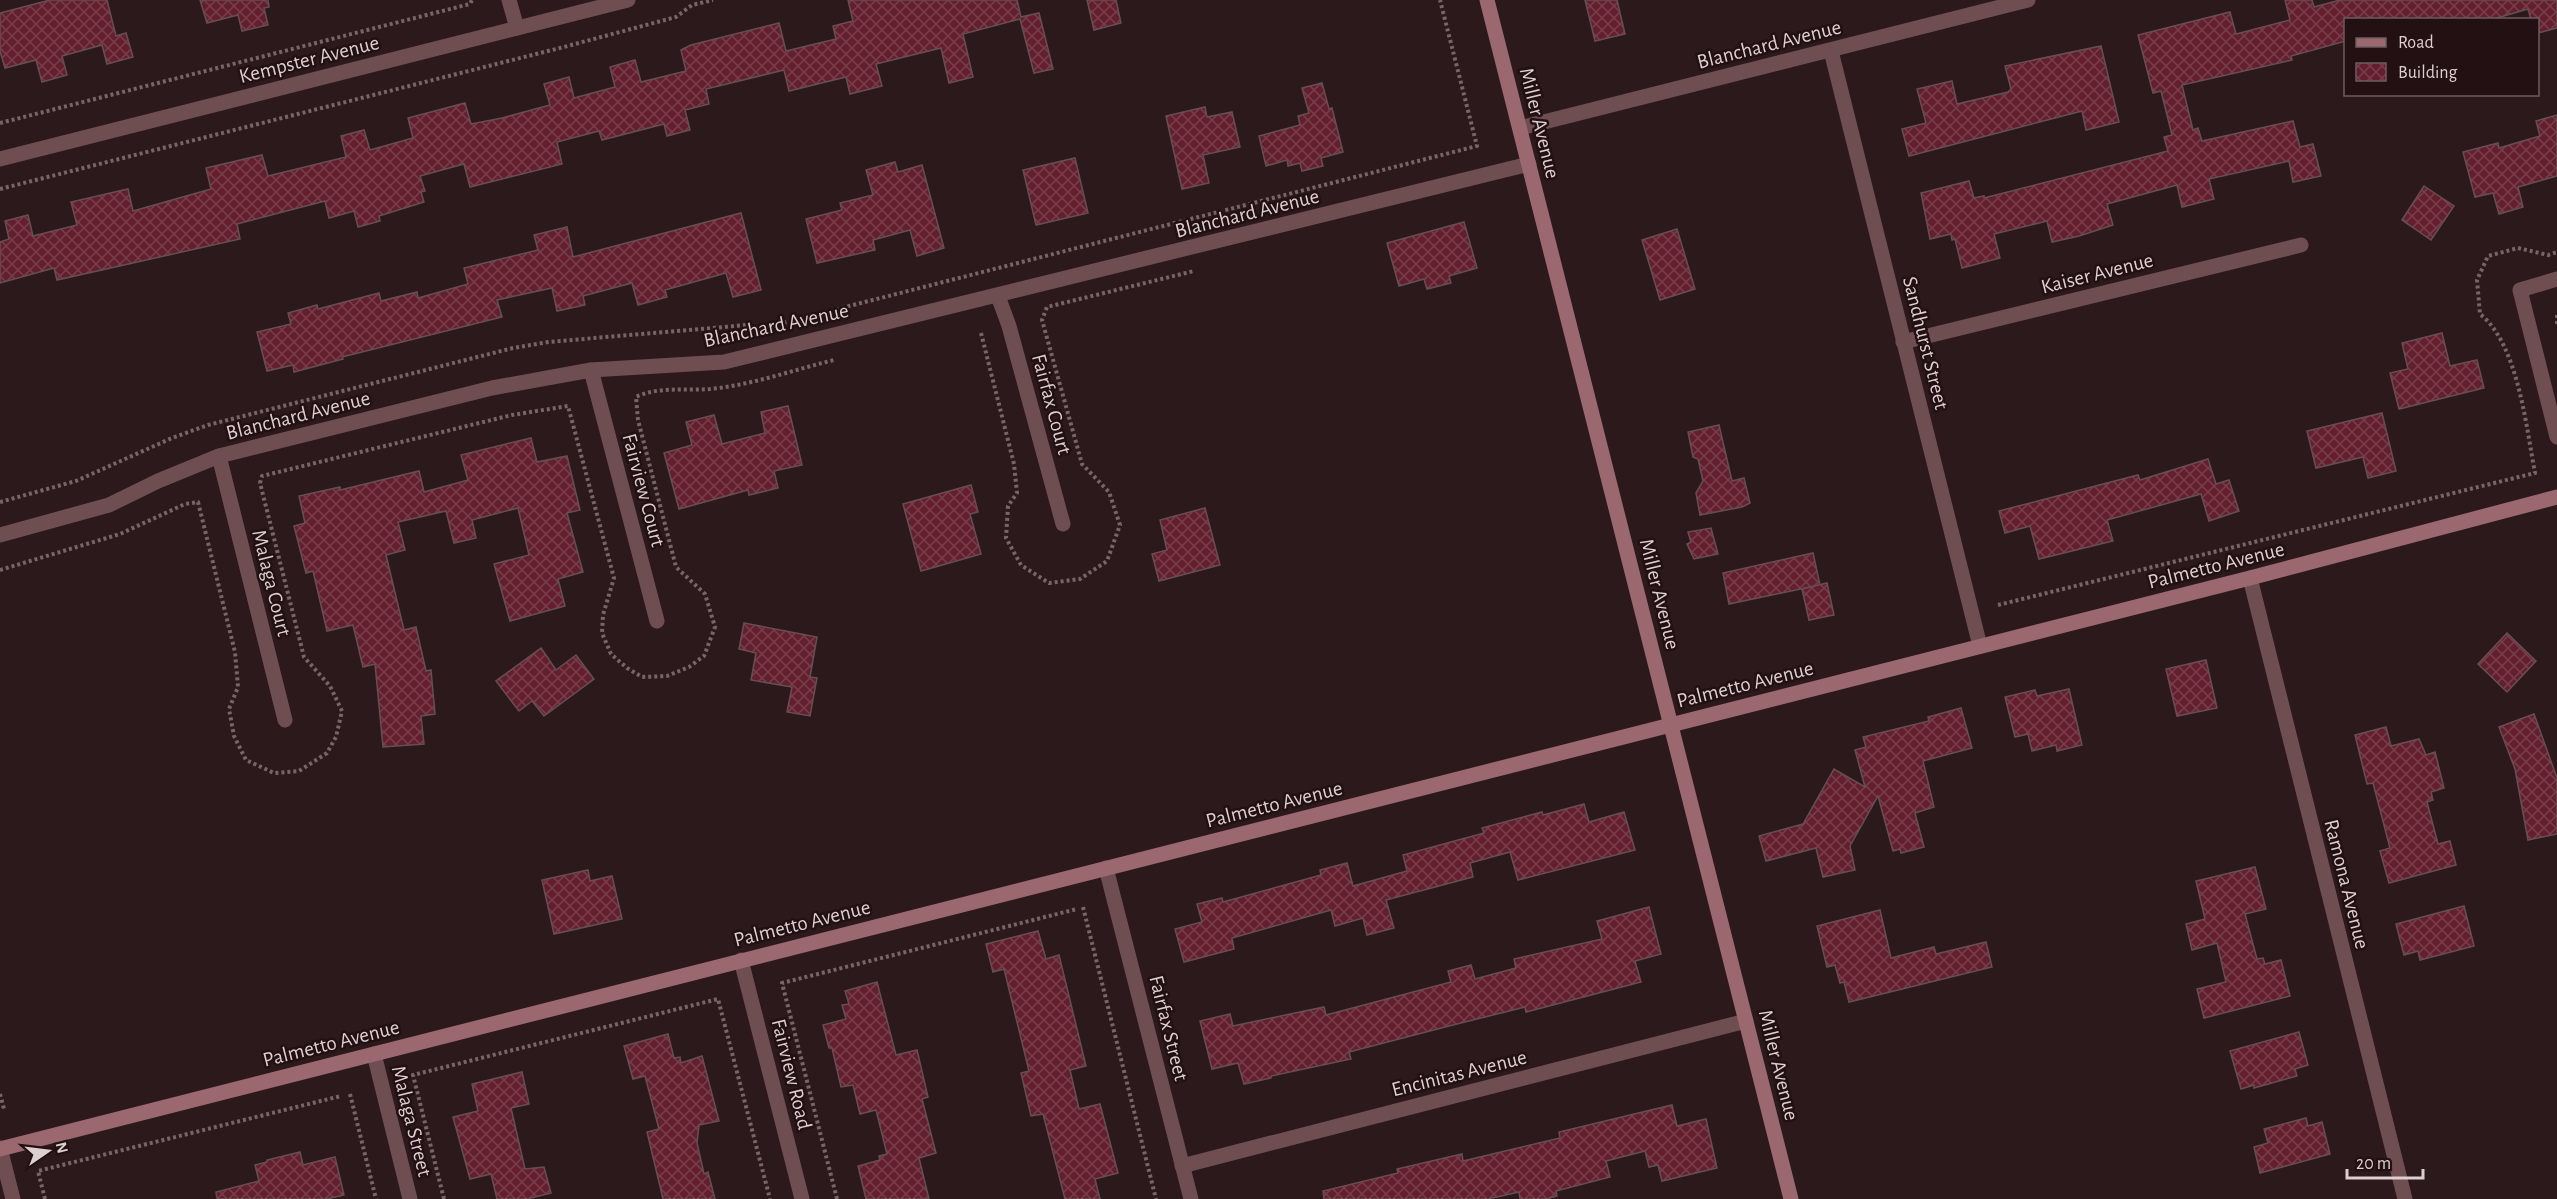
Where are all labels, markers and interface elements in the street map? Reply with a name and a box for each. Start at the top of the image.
street label: Blanchard Avenue [1695,16,1843,73]
legend [2344,18,2539,96]
street label: Kempster Avenue [237,32,381,87]
text: Road [2398,34,2434,52]
text: Building [2398,64,2458,82]
street label: Miller Avenue [1516,66,1563,181]
street label: Blanchard Avenue [1173,185,1321,242]
street label: Kaiser Avenue [2039,249,2155,298]
street label: Sandhurst Street [1899,274,1952,412]
street label: Blanchard Avenue [702,300,850,351]
street label: Fairfax Court [1028,352,1075,457]
street label: Blanchard Avenue [224,387,372,444]
street label: Fairview Court [618,431,669,549]
street label: Malaga Court [248,528,295,639]
street label: Miller Avenue [1636,537,1683,652]
street label: Palmetto Avenue [2146,538,2287,593]
street label: Palmetto Avenue [1675,657,1816,712]
street label: Palmetto Avenue [1204,777,1345,832]
street label: Ramona Avenue [2320,817,2373,951]
street label: Palmetto Avenue [732,896,873,951]
street label: Fairfax Street [1145,973,1192,1083]
street label: Miller Avenue [1755,1008,1802,1123]
street label: Palmetto Avenue [261,1016,402,1071]
street label: Fairview Road [768,1017,815,1132]
street label: Encinitas Avenue [1389,1047,1529,1100]
street label: Malaga Street [388,1064,436,1179]
north arrow [18,1121,78,1181]
text: N [52,1140,71,1155]
scale bar [2347,1142,2424,1180]
text: 20 m [2356,1155,2391,1173]

